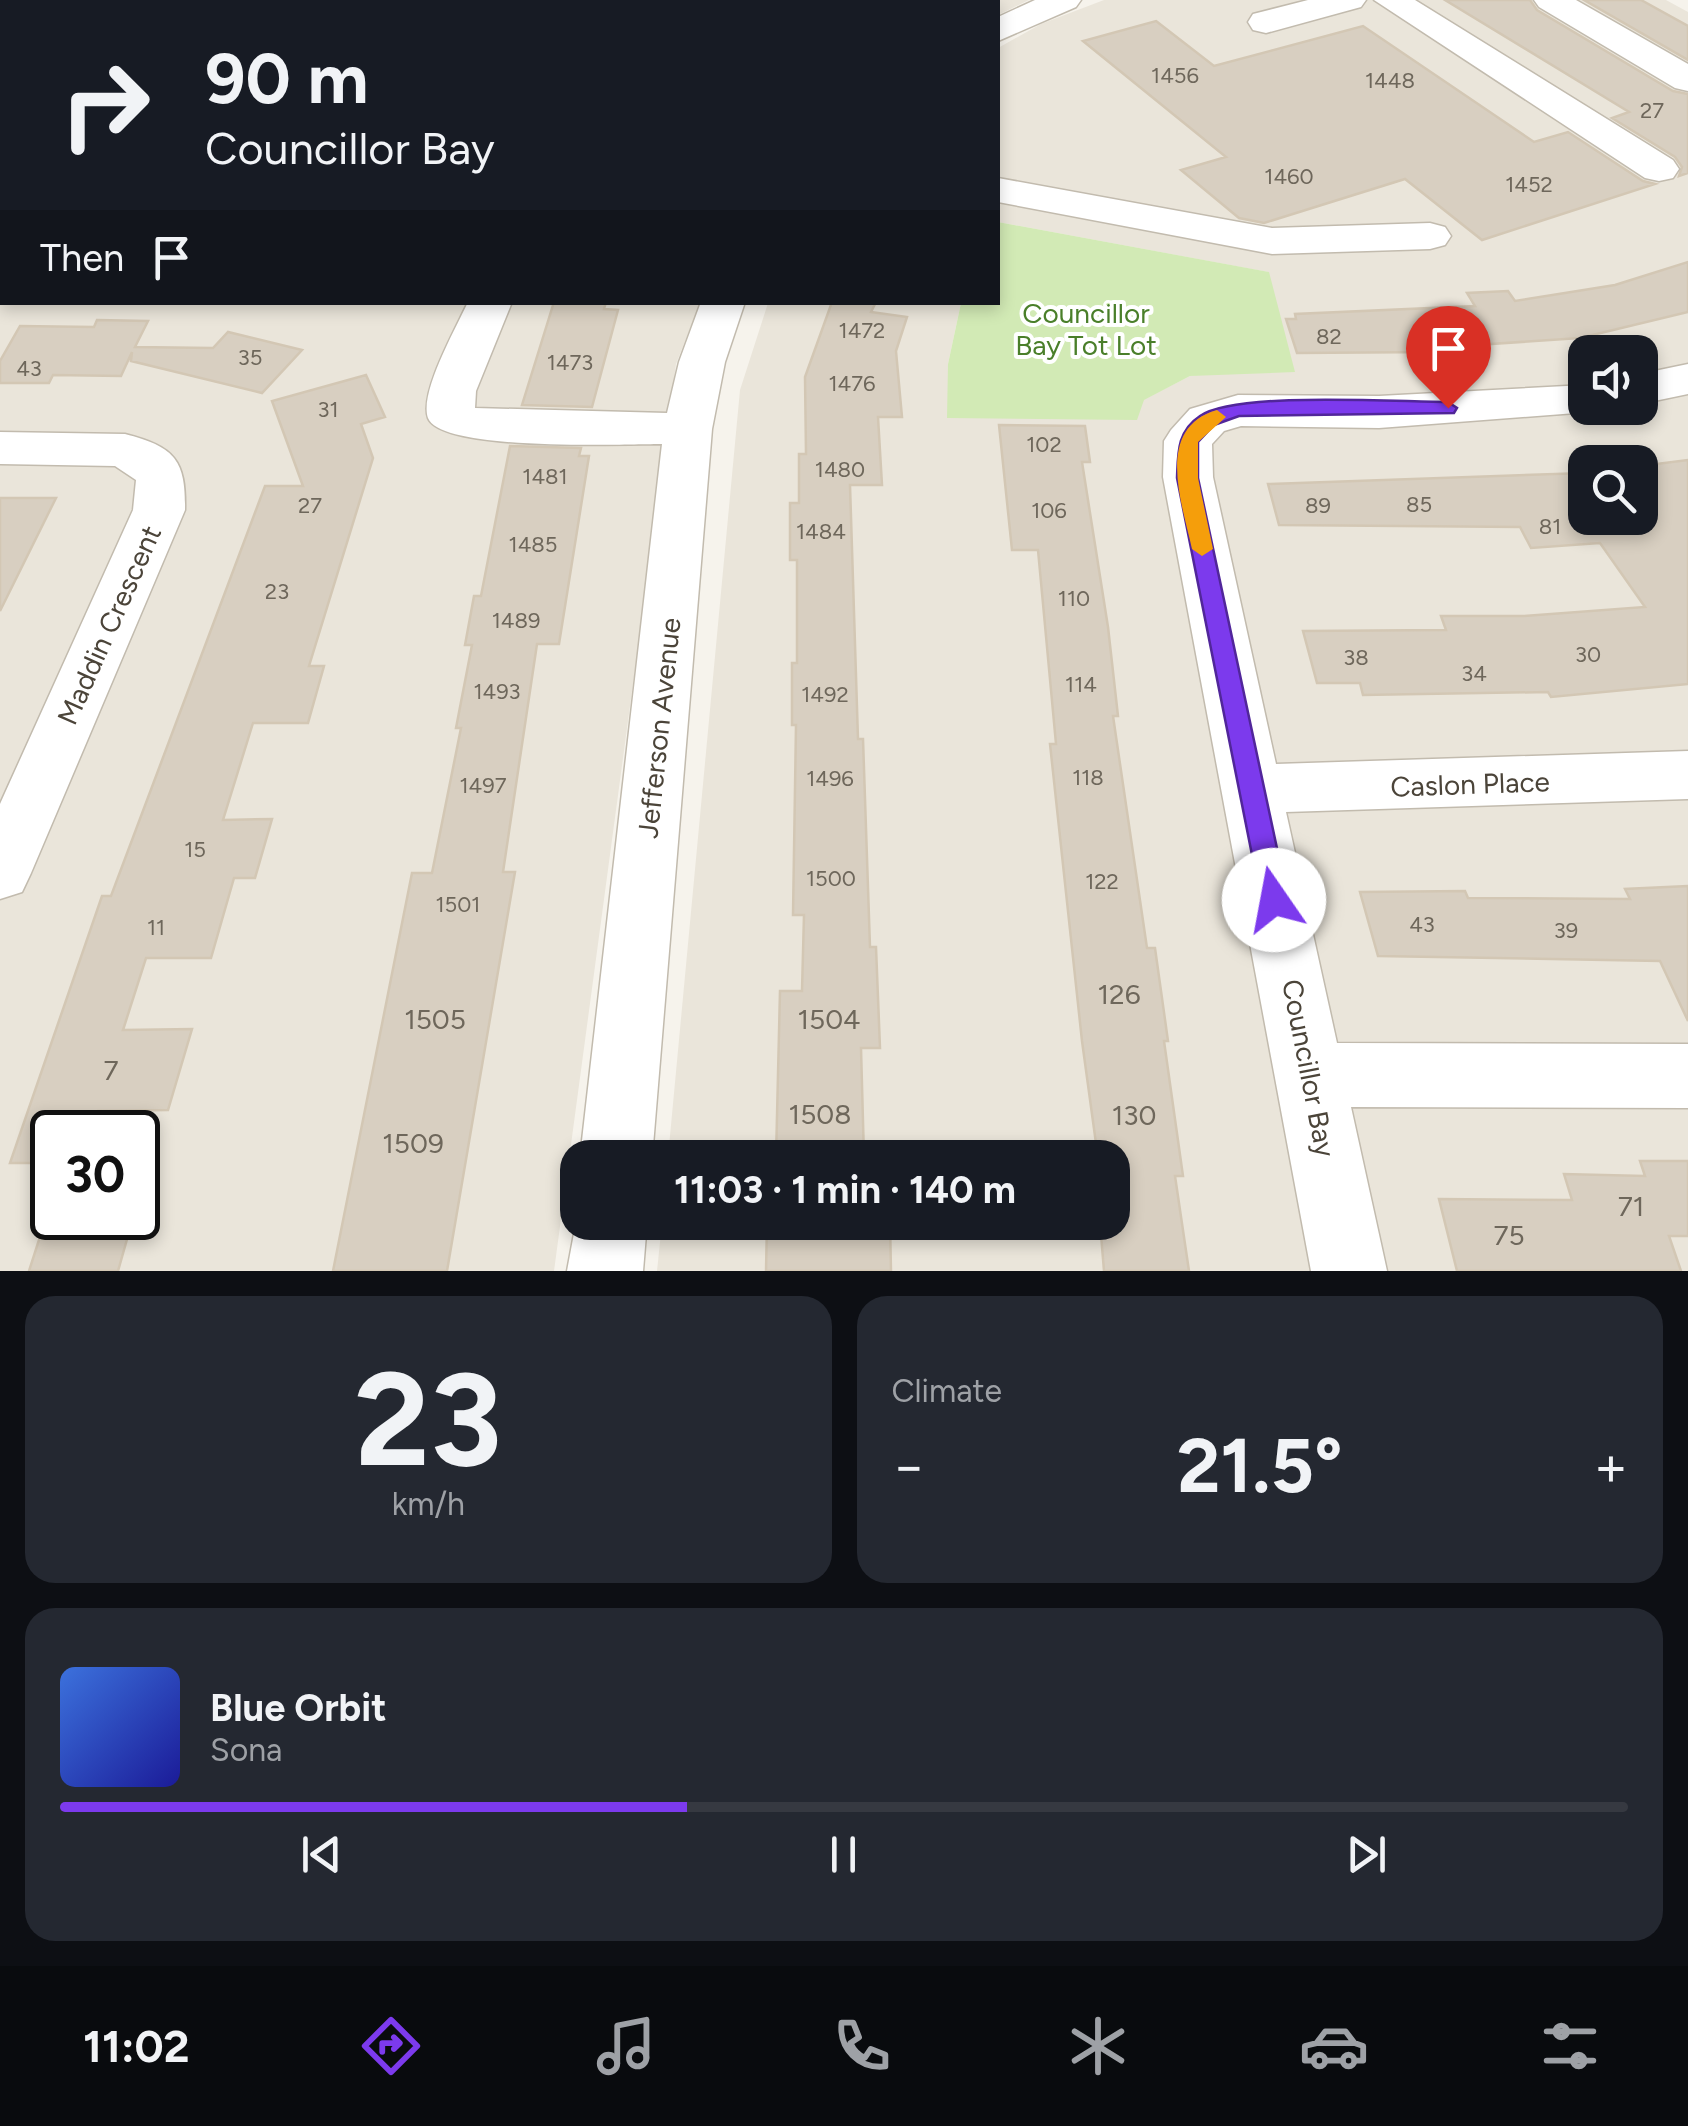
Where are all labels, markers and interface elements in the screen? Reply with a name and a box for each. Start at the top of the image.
text: 90 m [205,36,369,121]
icon: right [40,40,170,170]
house number: 1456 [1151,62,1199,89]
house number: 1448 [1365,67,1415,94]
house number: 27 [1640,97,1664,124]
text: Councillor Bay [205,121,495,175]
house number: 1460 [1264,163,1314,190]
house number: 1452 [1505,171,1553,198]
icon: arrive [144,230,199,285]
text: Then [40,235,124,281]
park label: Councillor Bay Tot Lot [1015,296,1157,362]
pin [1406,306,1491,409]
house number: 1472 [839,317,885,344]
icon: arrive [1421,321,1476,376]
house number: 82 [1316,323,1342,350]
map controls [1568,335,1658,535]
button: sound [1568,335,1658,425]
house number: 35 [238,344,262,371]
house number: 1473 [547,349,593,376]
house number: 43 [16,355,42,382]
house number: 1476 [828,370,876,397]
house number: 31 [317,396,339,423]
house number: 102 [1026,431,1062,458]
button: search [1568,445,1658,535]
house number: 1480 [815,456,865,483]
house number: 1481 [522,463,568,490]
house number: 85 [1406,491,1432,518]
house number: 27 [298,492,322,519]
house number: 89 [1305,492,1331,519]
house number: 106 [1031,497,1067,524]
house number: 81 [1539,513,1561,540]
house number: 1484 [796,518,846,545]
street label: Maddin Crescent [50,520,168,730]
house number: 1485 [509,531,557,558]
house number: 23 [265,578,289,605]
house number: 110 [1058,585,1090,612]
house number: 1489 [492,607,540,634]
street label: Jefferson Avenue [631,616,687,840]
house number: 30 [1575,641,1601,668]
house number: 38 [1343,644,1369,671]
house number: 34 [1461,660,1487,687]
house number: 114 [1065,671,1097,698]
house number: 1493 [473,678,521,705]
house number: 1492 [801,681,849,708]
house number: 118 [1072,764,1104,791]
street label: Caslon Place [1390,764,1550,804]
house number: 1496 [806,765,854,792]
house number: 1497 [459,772,507,799]
house number: 15 [184,836,206,863]
position arrow [1222,848,1326,952]
house number: 1500 [806,865,856,892]
house number: 122 [1085,868,1119,895]
house number: 1501 [436,891,480,918]
house number: 43 [1409,911,1435,938]
house number: 11 [147,914,165,941]
house number: 39 [1554,917,1578,944]
street label: Councillor Bay [1275,976,1343,1160]
house number: 126 [1097,977,1141,1011]
house number: 1505 [404,1002,466,1036]
house number: 1504 [797,1002,861,1036]
house number: 7 [103,1053,119,1087]
house number: 1508 [789,1097,851,1131]
house number: 130 [1112,1098,1156,1132]
speed limit sign: 30 [30,1110,160,1240]
house number: 1509 [382,1126,444,1160]
text: 11:03 · 1 min · 140 m [674,1167,1016,1213]
house number: 71 [1618,1189,1644,1223]
house number: 75 [1493,1218,1525,1252]
text: 23 [354,1342,502,1498]
text: Climate [892,1372,1002,1410]
text: 21.5° [1177,1421,1343,1511]
text: − [892,1433,926,1499]
text: + [1594,1433,1628,1499]
text: km/h [392,1485,465,1523]
text: Blue Orbit [210,1685,386,1731]
text: Sona [210,1731,282,1769]
icon: previous [294,1827,349,1882]
icon: pause [816,1827,871,1882]
icon: next [1339,1827,1394,1882]
icon: directions [356,2011,426,2081]
icon: music [591,2011,661,2081]
icon: phone [827,2011,897,2081]
icon: climate [1063,2011,1133,2081]
icon: car [1299,2011,1369,2081]
icon: filters [1535,2011,1605,2081]
text: 11:02 [83,2019,190,2073]

